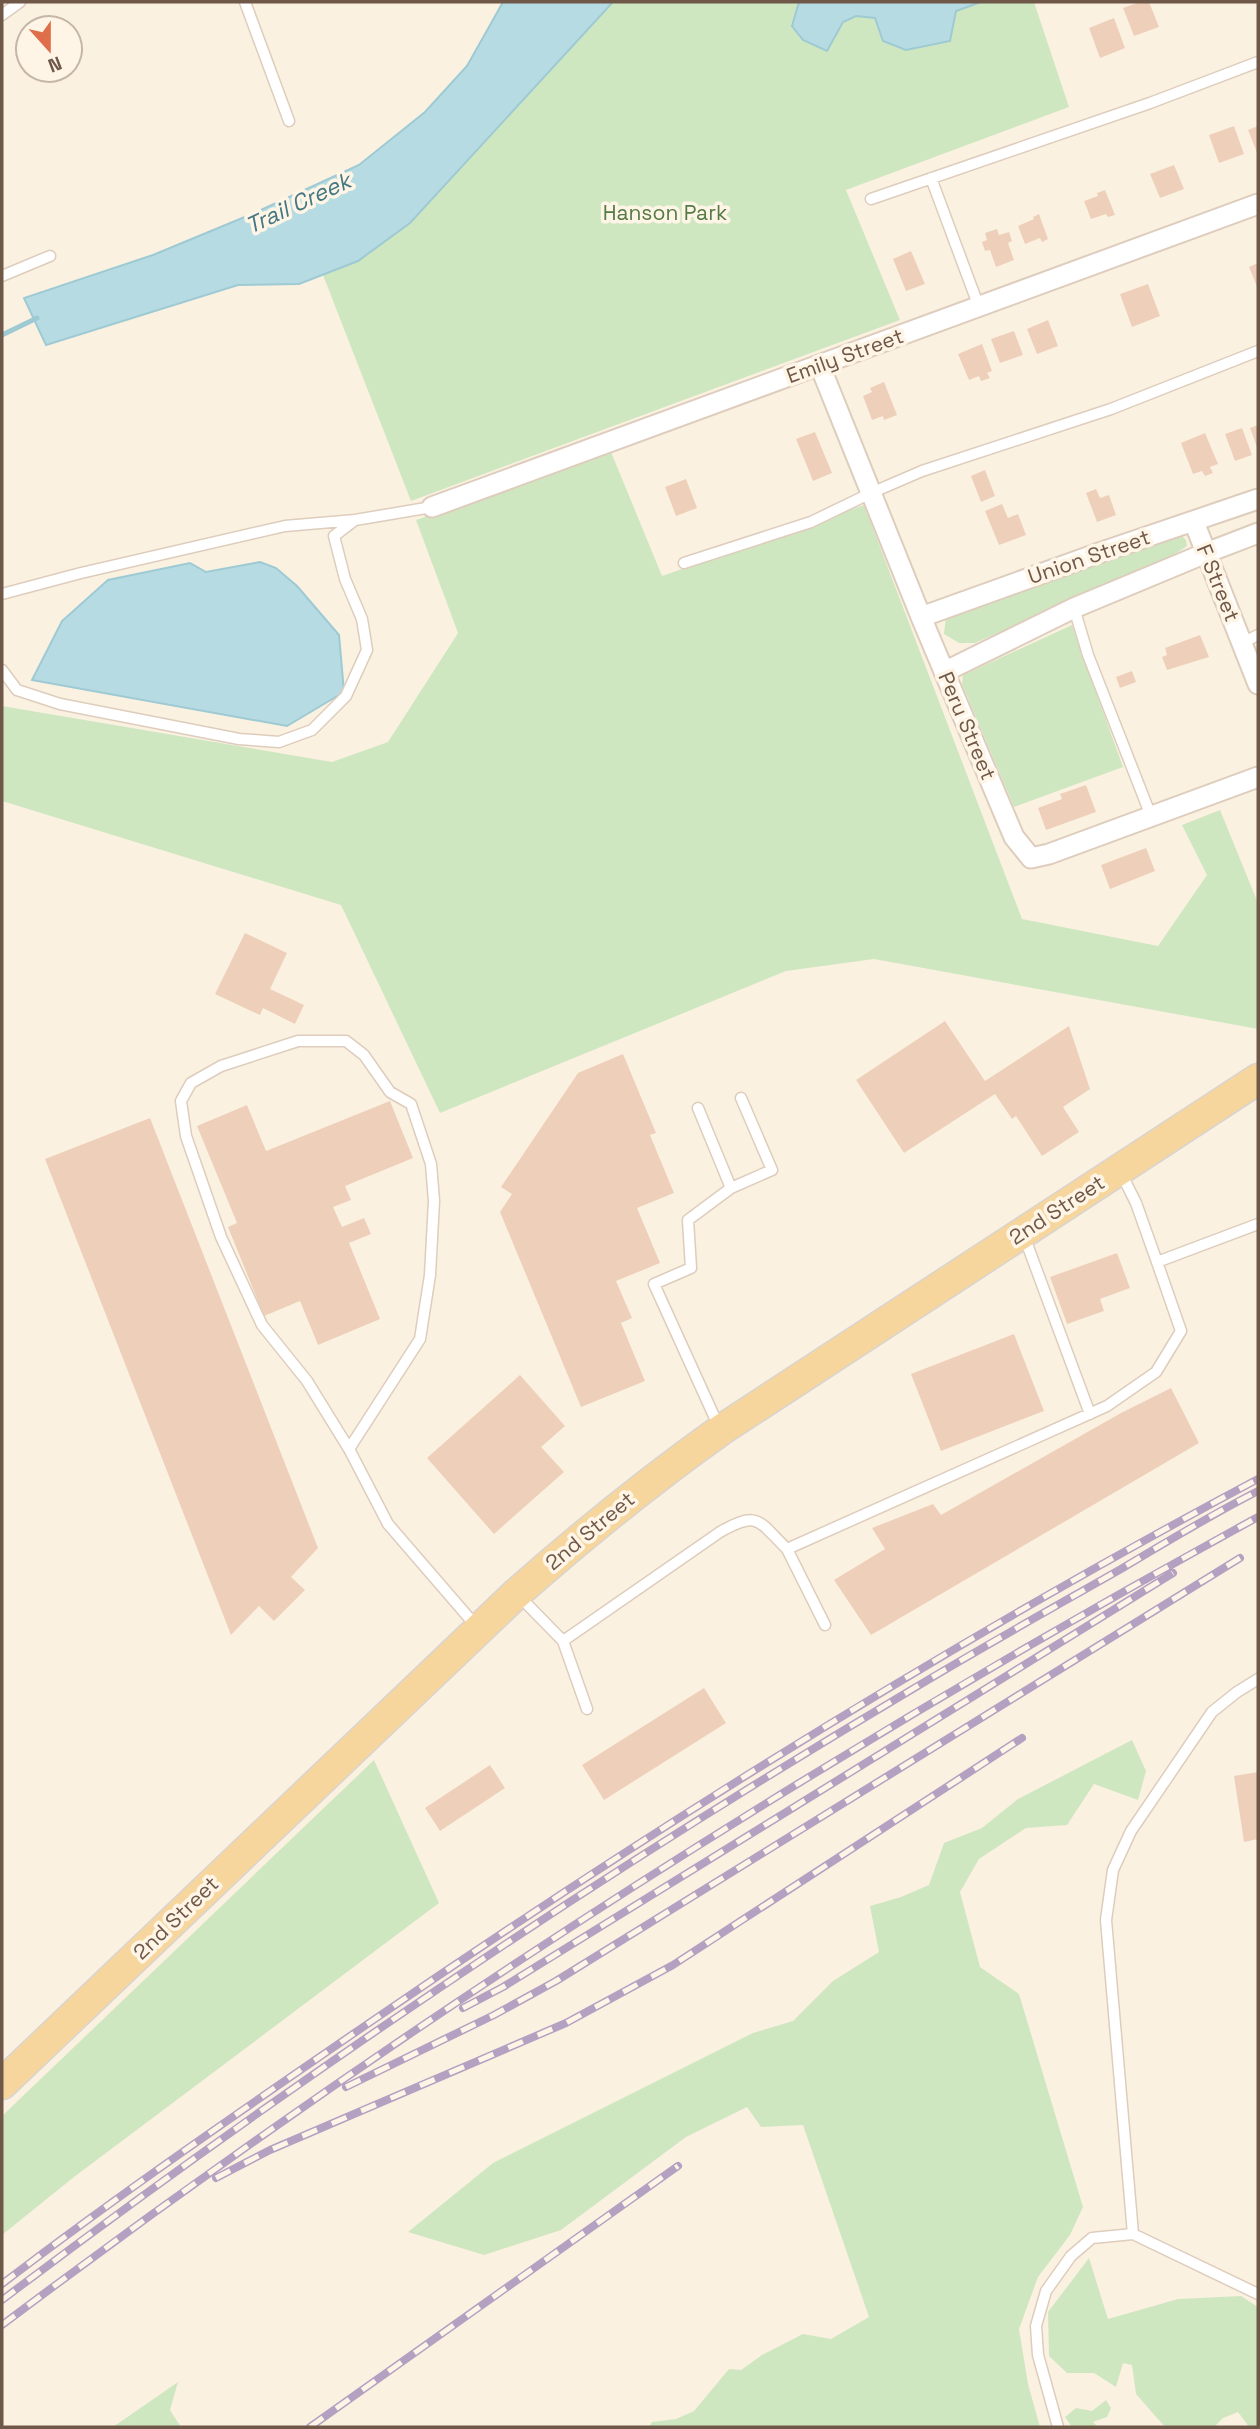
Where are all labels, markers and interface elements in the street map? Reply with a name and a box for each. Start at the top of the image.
north arrow [14,14,84,84]
text: N [44,50,65,78]
water label: Trail Creek [240,164,358,240]
park label: Hanson Park [603,199,727,226]
street label: Emily Street [783,322,907,389]
street label: Union Street [1024,523,1153,590]
street label: F Street [1191,540,1246,625]
street label: Peru Street [933,668,1002,784]
street label: 2nd Street [1004,1169,1110,1250]
street label: 2nd Street [539,1485,640,1576]
street label: 2nd Street [127,1870,224,1965]

